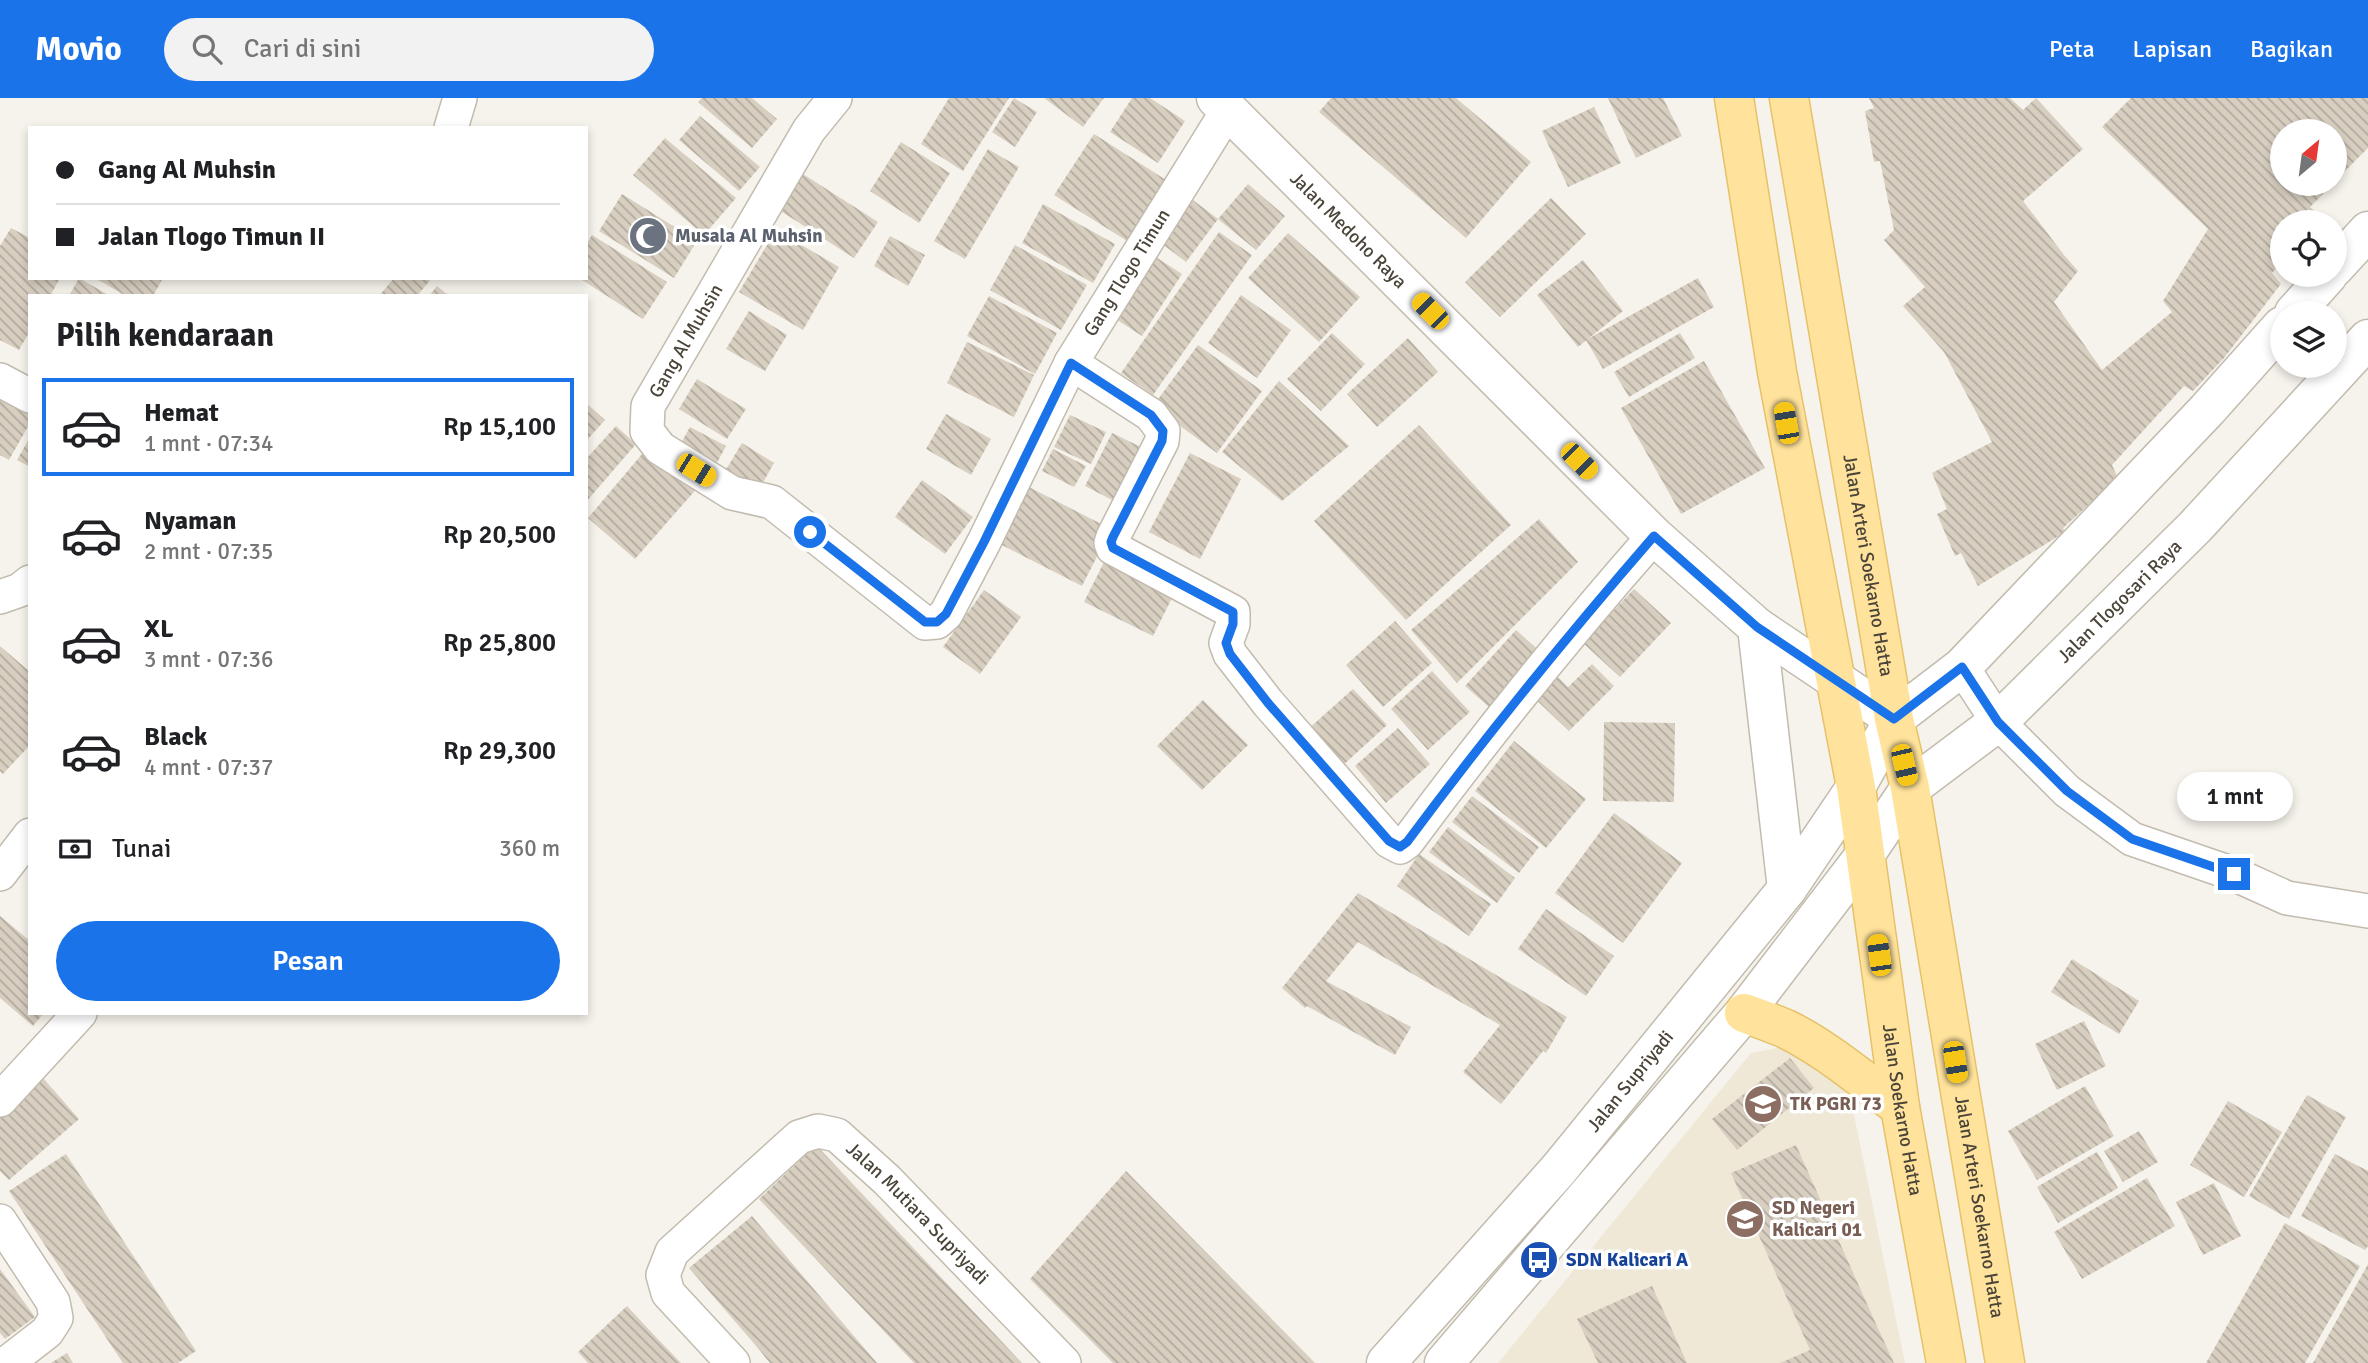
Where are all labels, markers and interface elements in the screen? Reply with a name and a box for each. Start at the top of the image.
search box [164,18,654,81]
text: Movio [35,29,122,70]
icon: search [188,30,226,68]
text: Cari di sini [244,33,361,65]
text: Peta [2049,34,2095,64]
text: Lapisan [2133,34,2212,64]
text: Bagikan [2250,34,2333,64]
north arrow [2270,119,2347,196]
map controls [2270,119,2347,378]
text: Gang Al Muhsin [98,154,276,186]
street label: Jalan Medoho Raya [1285,167,1412,294]
street label: Gang Tlogo Timun [1078,204,1176,341]
button: locate [2270,210,2347,287]
mosque icon: Musala Al Muhsin [627,215,669,257]
text: Jalan Tlogo Timun II [98,221,325,253]
place label: Musala Al Muhsin [675,224,823,248]
street label: Gang Al Muhsin [644,280,728,402]
car [1408,289,1453,333]
button: layers [2270,301,2347,378]
text: Pilih kendaraan [56,316,274,355]
icon: car [60,396,123,459]
text: Hemat [144,397,219,429]
car [1773,400,1800,446]
text: Rp 15,100 [443,411,556,443]
text: 1 mnt · 07:34 [144,429,273,458]
car [1557,439,1602,483]
car [673,450,720,490]
street label: Jalan Arteri Soekarno Hatta [1837,452,1899,678]
icon: car [60,504,123,567]
text: Nyaman [144,505,237,537]
route start [794,516,826,548]
text: Rp 20,500 [443,519,556,551]
street label: Jalan Tlogosari Raya [2052,535,2187,668]
text: 2 mnt · 07:35 [144,537,273,566]
icon: car [60,612,123,675]
text: XL [144,613,174,645]
text: Rp 25,800 [443,627,556,659]
text: 3 mnt · 07:36 [144,645,273,674]
icon: car [60,720,123,783]
text: Black [144,721,207,753]
text: Rp 29,300 [443,735,556,767]
car [1890,742,1919,788]
text: 4 mnt · 07:37 [144,753,273,782]
callout: 1 mnt [2176,772,2292,822]
text: 1 mnt [2207,782,2263,811]
icon: cash [56,830,94,868]
text: Tunai [112,833,171,865]
text: 360 m [499,834,560,863]
route end [2218,858,2250,890]
button: Pesan [56,921,560,1001]
car [1866,933,1893,977]
street label: Jalan Soekarno Hatta [1877,1023,1928,1198]
street label: Jalan Supriyadi [1582,1026,1679,1137]
car [1942,1040,1969,1084]
school or university icon: TK PGRI 73 [1742,1083,1784,1125]
place label: TK PGRI 73 [1790,1092,1882,1116]
street label: Jalan Arteri Soekarno Hatta [1949,1094,2009,1320]
street label: Jalan Mutiara Supriyadi [841,1137,994,1290]
place label: SD Negeri Kalicari 01 [1772,1196,1862,1242]
school or university icon: SD Negeri Kalicari 01 [1724,1198,1766,1240]
bus stop icon: SDN Kalicari A [1518,1239,1560,1281]
place label: SDN Kalicari A [1566,1248,1688,1272]

